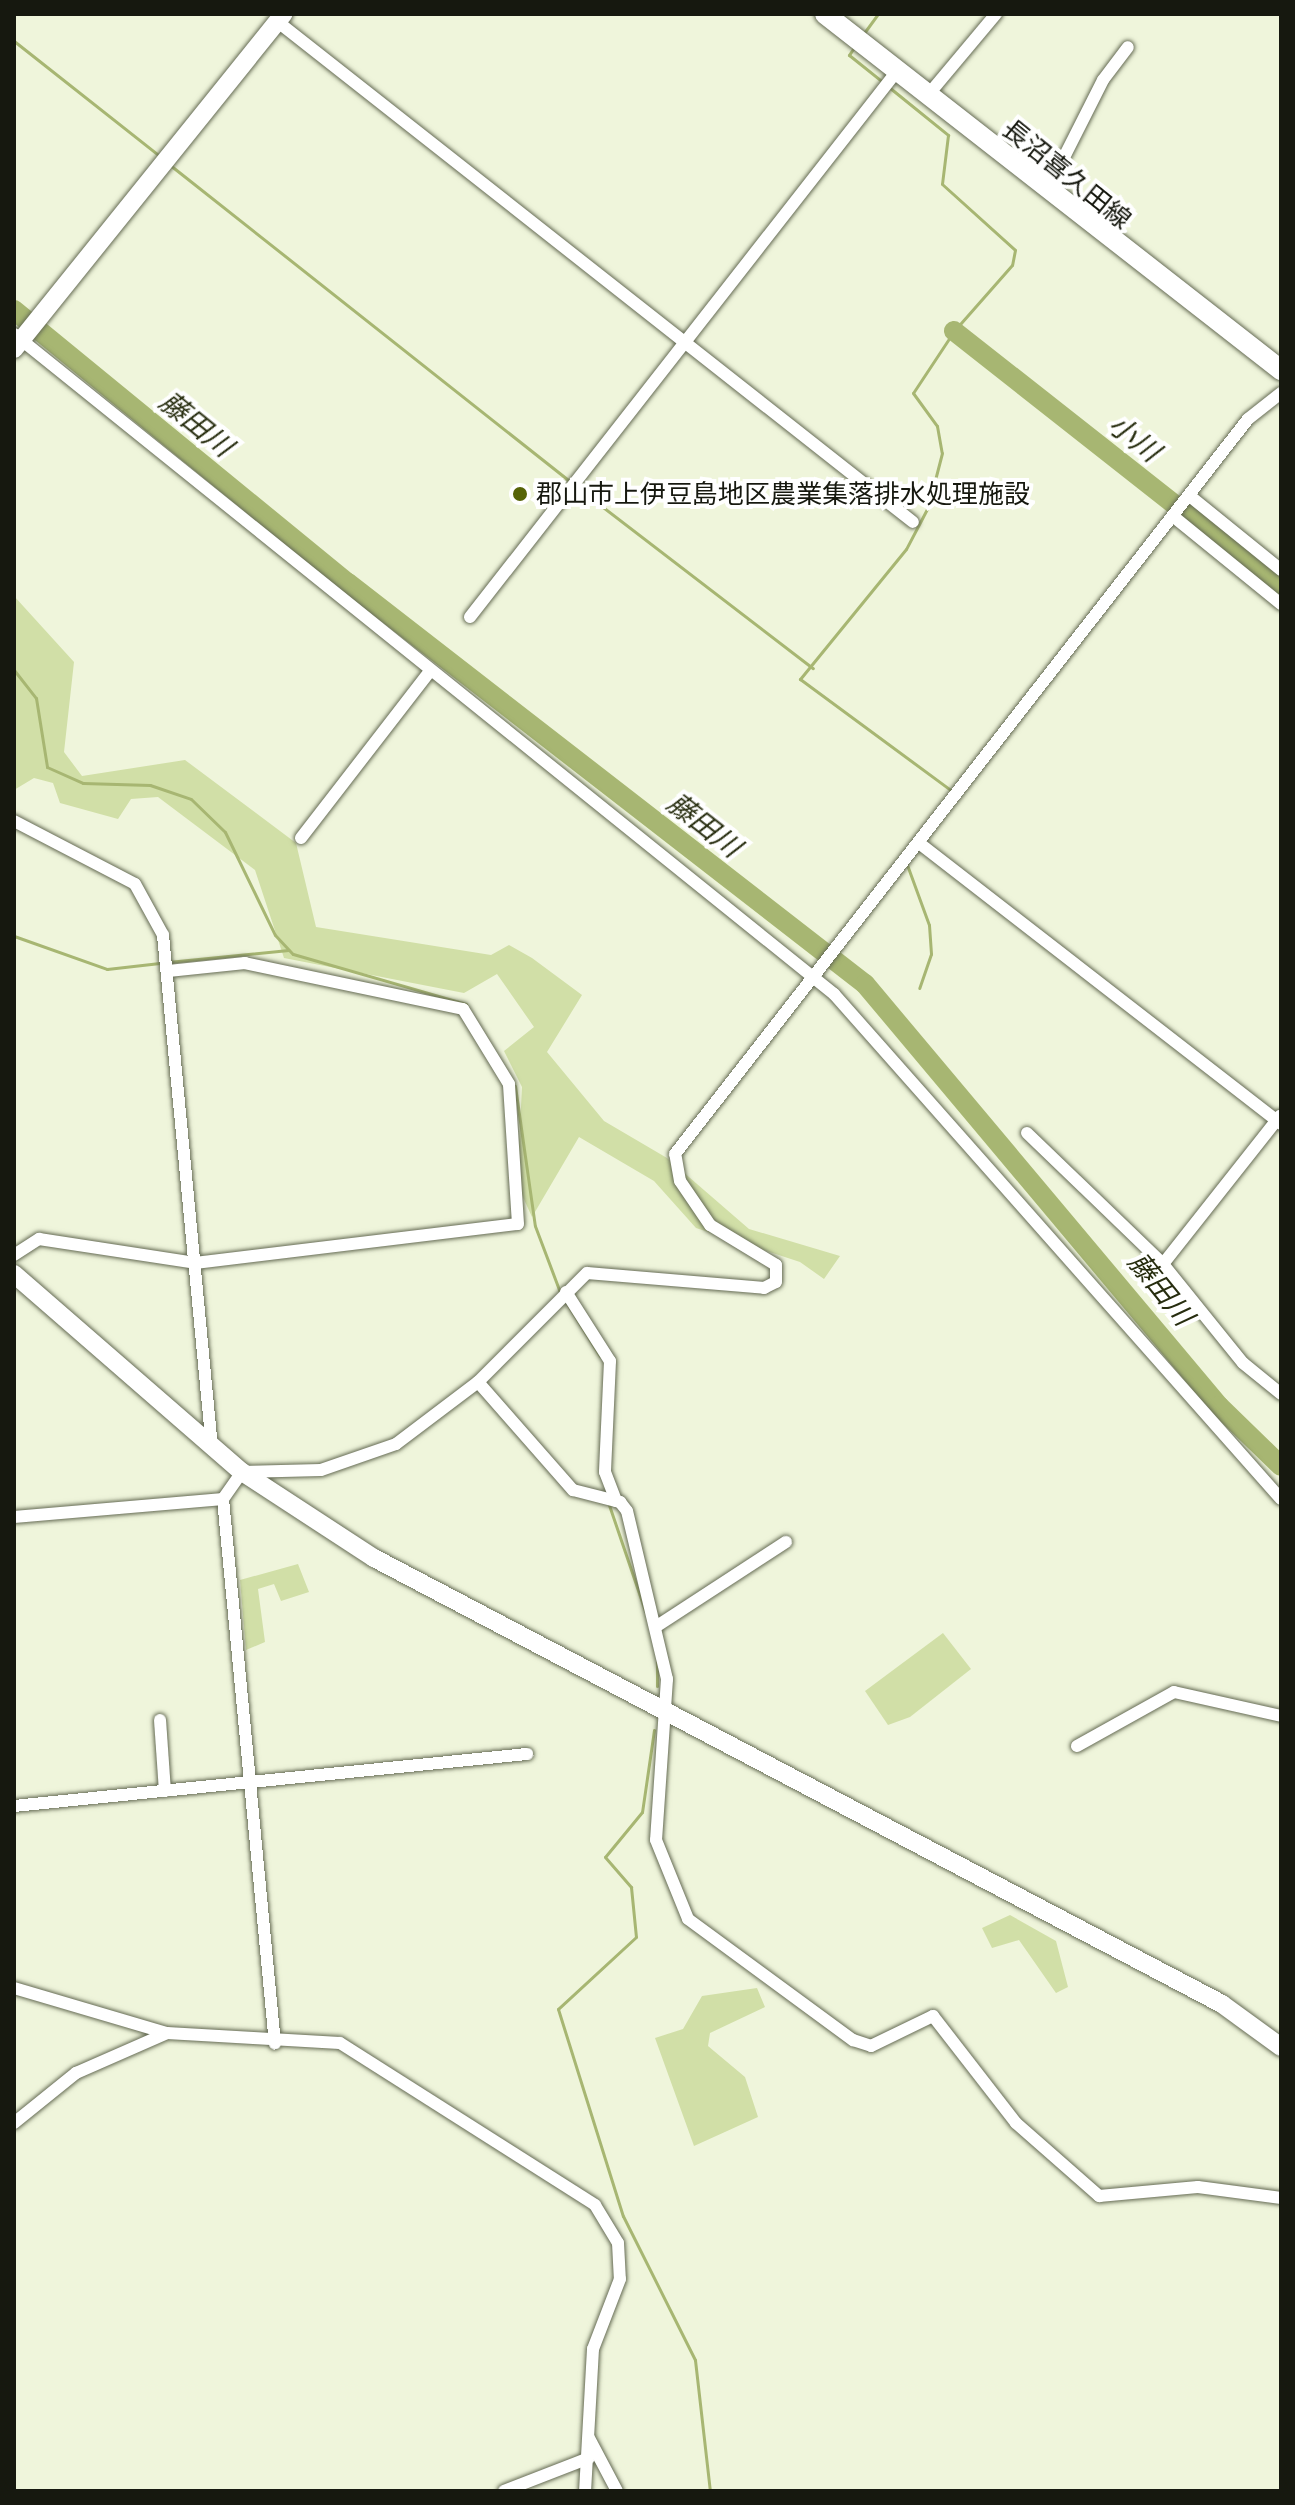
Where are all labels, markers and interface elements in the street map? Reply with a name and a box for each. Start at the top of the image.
street label: 長沼喜久田線 [997,113,1137,235]
water label: 藤田川 [154,384,240,462]
water label: 小川 [1103,407,1167,467]
place label: 郡山市上伊豆島地区農業集落排水処理施設 [536,478,1030,510]
marker: 郡山市上伊豆島地区農業集落排水処理施設 [511,485,529,503]
water label: 藤田川 [662,785,748,863]
water label: 藤田川 [1123,1245,1201,1331]

